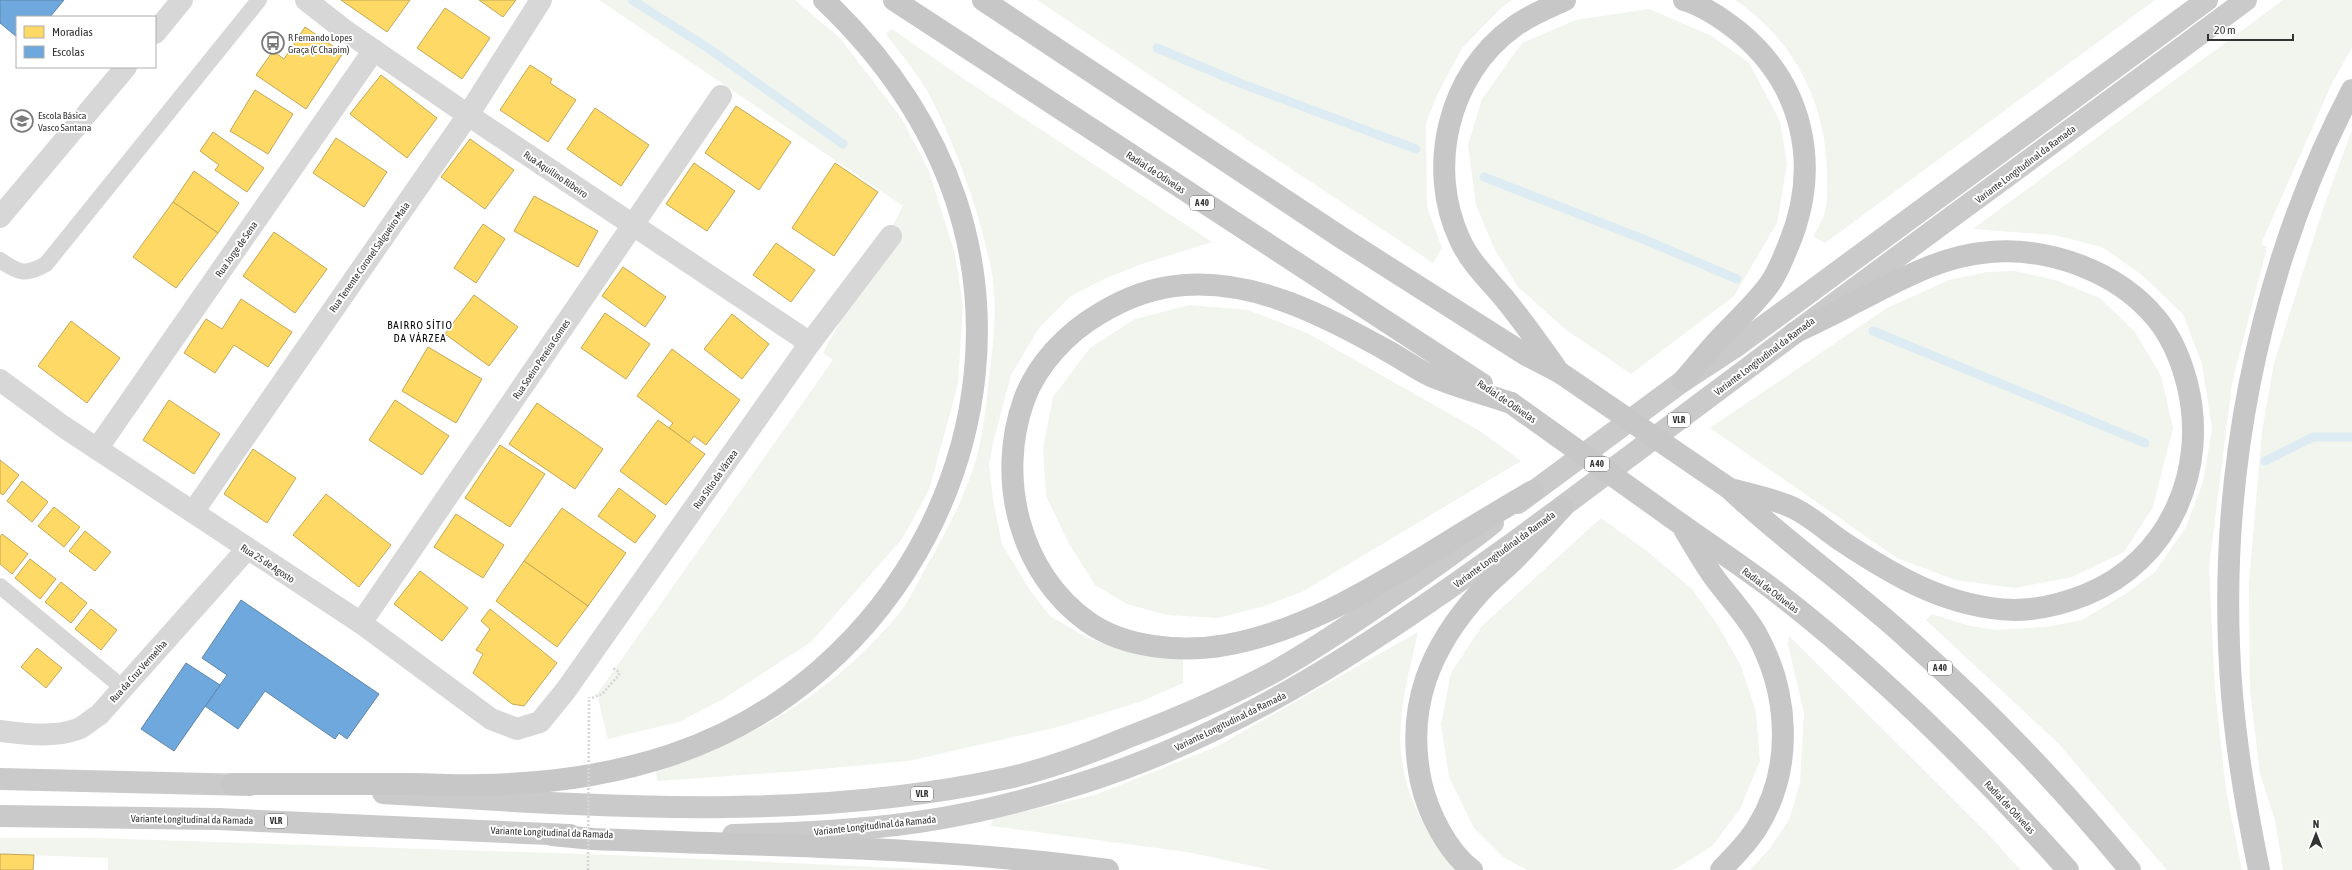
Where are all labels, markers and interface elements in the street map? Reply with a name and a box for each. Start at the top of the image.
legend [16,16,156,68]
scale bar [2208,16,2293,42]
text: 20 m [2214,23,2236,37]
text: Moradias [52,25,93,39]
bus stop icon: R Fernando Lopes Graça (C Chapim) [260,30,286,56]
place label: R Fernando Lopes Graça (C Chapim) [288,32,353,55]
text: Escolas [52,45,84,59]
school or university icon: Escola Básica Vasco Santana [9,108,35,134]
place label: Escola Básica Vasco Santana [38,110,92,133]
street label: Variante Longitudinal da Ramada [1973,123,2078,206]
street label: Rua Aquilino Ribeiro [522,149,590,200]
street label: Radial de Odivelas [1124,149,1188,196]
road number: A 40 [1190,196,1214,210]
street label: Rua Tenente Coronel Salgueiro Maia [327,200,412,315]
street label: Rua Jorge de Sena [213,219,260,279]
street label: Variante Longitudinal da Ramada [1712,315,1817,398]
street label: Rua Soeiro Pereira Gomes [511,317,572,401]
district label: BAIRRO SÍTIO DA VÁRZEA [387,319,453,344]
street label: Radial de Odivelas [1475,378,1538,425]
road number: VLR [1668,413,1690,427]
street label: Rua Sítio da Várzea [691,447,740,511]
road number: A 40 [1585,457,1609,471]
street label: Variante Longitudinal da Ramada [1451,509,1557,590]
street label: Rua 25 de Agosto [239,542,297,585]
street label: Radial de Odivelas [1740,565,1802,616]
street label: Rua da Cruz Vermelha [108,638,169,705]
road number: A 40 [1928,661,1952,675]
street label: Variante Longitudinal da Ramada [1173,689,1288,753]
street label: Radial de Odivelas [1982,779,2037,836]
road number: VLR [911,787,933,801]
street label: Variante Longitudinal da Ramada [131,813,254,826]
road number: VLR [265,814,287,828]
street label: Variante Longitudinal da Ramada [813,814,937,837]
north arrow [2296,814,2336,854]
text: N [2313,818,2319,830]
street label: Variante Longitudinal da Ramada [491,825,614,840]

